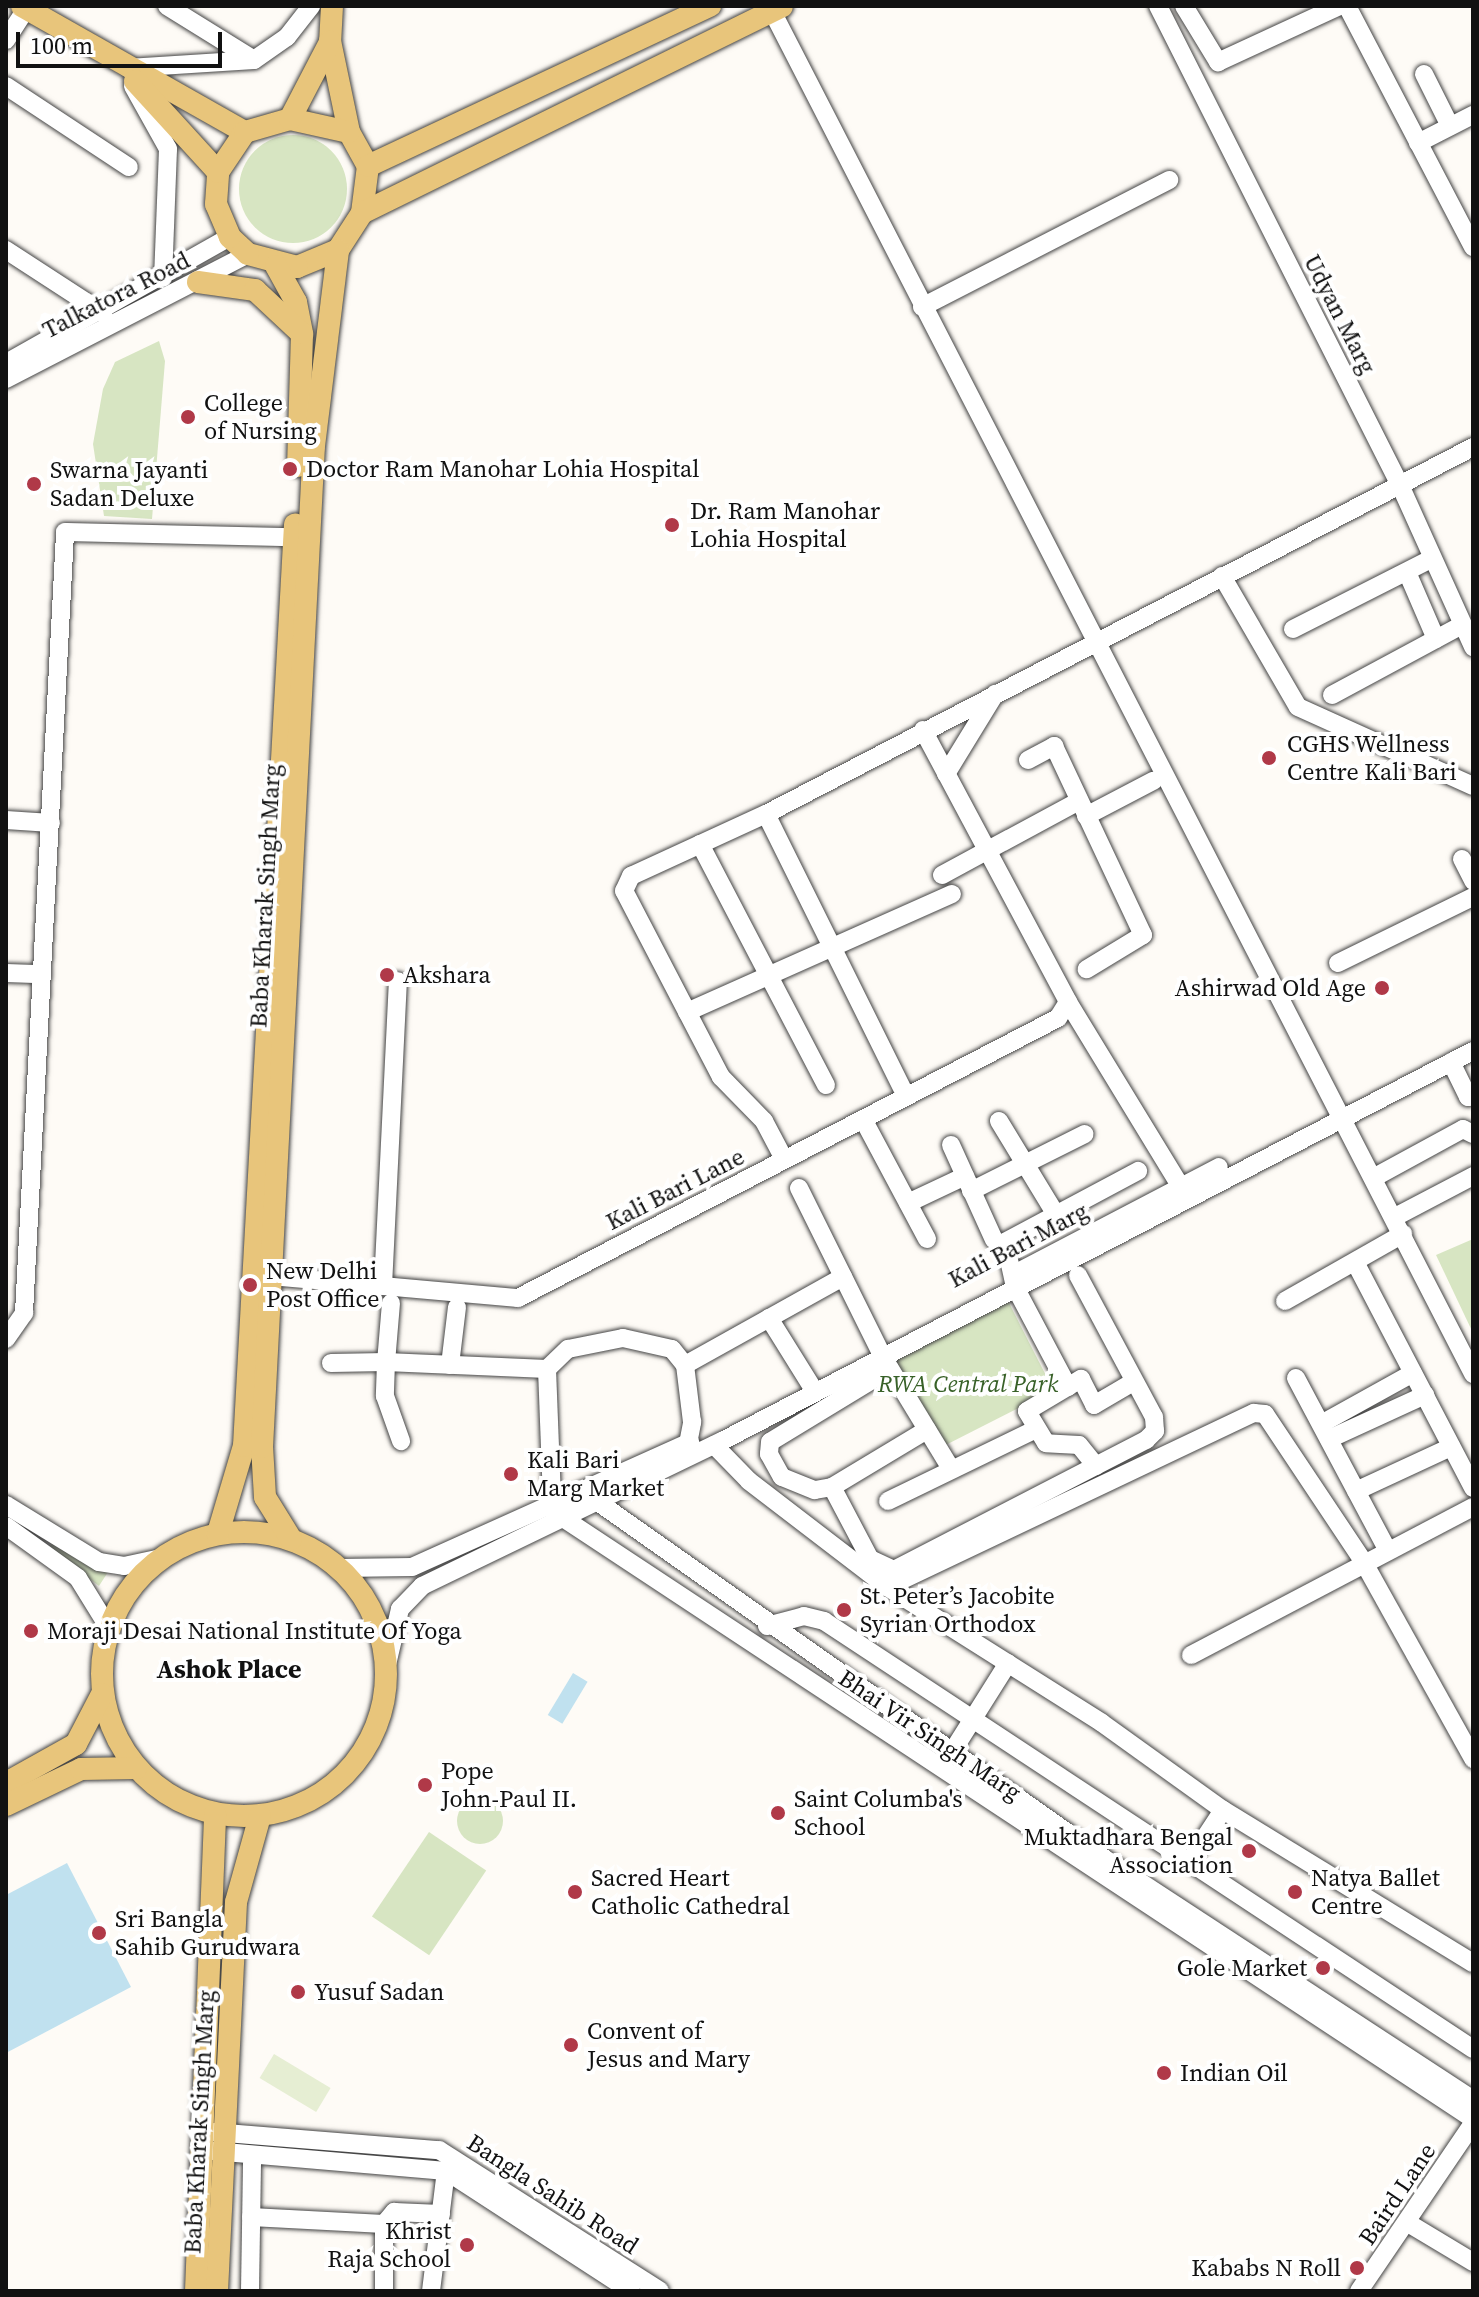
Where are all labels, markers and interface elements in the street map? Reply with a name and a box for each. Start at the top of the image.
scale bar [20,16,226,66]
text: 100 m [30,29,93,62]
street label: Talkatora Road [38,246,194,344]
street label: Udyan Marg [1298,250,1382,378]
place label: College of Nursing [204,389,317,445]
marker: College of Nursing [179,408,197,426]
place label: Doctor Ram Manohar Lohia Hospital [306,455,699,483]
place label: Swarna Jayanti Sadan Deluxe [50,456,208,512]
marker: Doctor Ram Manohar Lohia Hospital [281,460,299,478]
marker: Swarna Jayanti Sadan Deluxe [25,475,43,493]
place label: Dr. Ram Manohar Lohia Hospital [690,497,880,553]
marker: Dr. Ram Manohar Lohia Hospital [661,514,683,536]
place label: CGHS Wellness Centre Kali Bari [1287,730,1457,786]
marker: CGHS Wellness Centre Kali Bari [1258,747,1280,769]
street label: Baba Kharak Singh Marg [244,763,286,1029]
place label: Akshara [403,961,491,989]
marker: Akshara [378,966,396,984]
place label: Ashirwad Old Age [1175,974,1366,1002]
marker: Ashirwad Old Age [1373,979,1391,997]
street label: Kali Bari Lane [601,1142,749,1236]
street label: Kali Bari Marg [943,1196,1093,1294]
place label: New Delhi Post Office [266,1257,379,1313]
marker: New Delhi Post Office [241,1276,259,1294]
park label: RWA Central Park [878,1370,1058,1398]
place label: Kali Bari Marg Market [527,1446,664,1502]
marker: Kali Bari Marg Market [502,1465,520,1483]
place label: St. Peter’s Jacobite Syrian Orthodox [860,1582,1055,1638]
marker: St. Peter’s Jacobite Syrian Orthodox [835,1601,853,1619]
place label: Moraji Desai National Institute Of Yoga [47,1617,462,1645]
marker: Moraji Desai National Institute Of Yoga [22,1622,40,1640]
district label: Ashok Place [157,1654,301,1686]
street label: Bhai Vir Singh Marg [833,1663,1027,1807]
place label: Pope John-Paul II. [441,1757,577,1813]
marker: Pope John-Paul II. [416,1776,434,1794]
place label: Saint Columba's School [794,1785,963,1841]
marker: Saint Columba's School [769,1804,787,1822]
place label: Muktadhara Bengal Association [1024,1823,1233,1879]
marker: Muktadhara Bengal Association [1240,1842,1258,1860]
place label: Sacred Heart Catholic Cathedral [591,1864,790,1920]
place label: Natya Ballet Centre [1311,1864,1440,1920]
marker: Sacred Heart Catholic Cathedral [566,1883,584,1901]
marker: Natya Ballet Centre [1286,1883,1304,1901]
place label: Sri Bangla Sahib Gurudwara [115,1905,300,1961]
marker: Sri Bangla Sahib Gurudwara [90,1924,108,1942]
place label: Gole Market [1177,1954,1307,1982]
marker: Gole Market [1314,1959,1332,1977]
place label: Yusuf Sadan [314,1978,444,2006]
marker: Yusuf Sadan [289,1983,307,2001]
street label: Baba Kharak Singh Marg [178,1989,220,2255]
place label: Convent of Jesus and Mary [587,2017,750,2073]
marker: Convent of Jesus and Mary [562,2036,580,2054]
place label: Indian Oil [1180,2059,1288,2087]
marker: Indian Oil [1155,2064,1173,2082]
street label: Bangla Sahib Road [462,2128,644,2260]
street label: Baird Lane [1352,2138,1442,2250]
place label: Khrist Raja School [327,2217,451,2273]
marker: Khrist Raja School [458,2236,476,2254]
place label: Kababs N Roll [1191,2254,1341,2282]
marker: Kababs N Roll [1348,2259,1366,2277]

